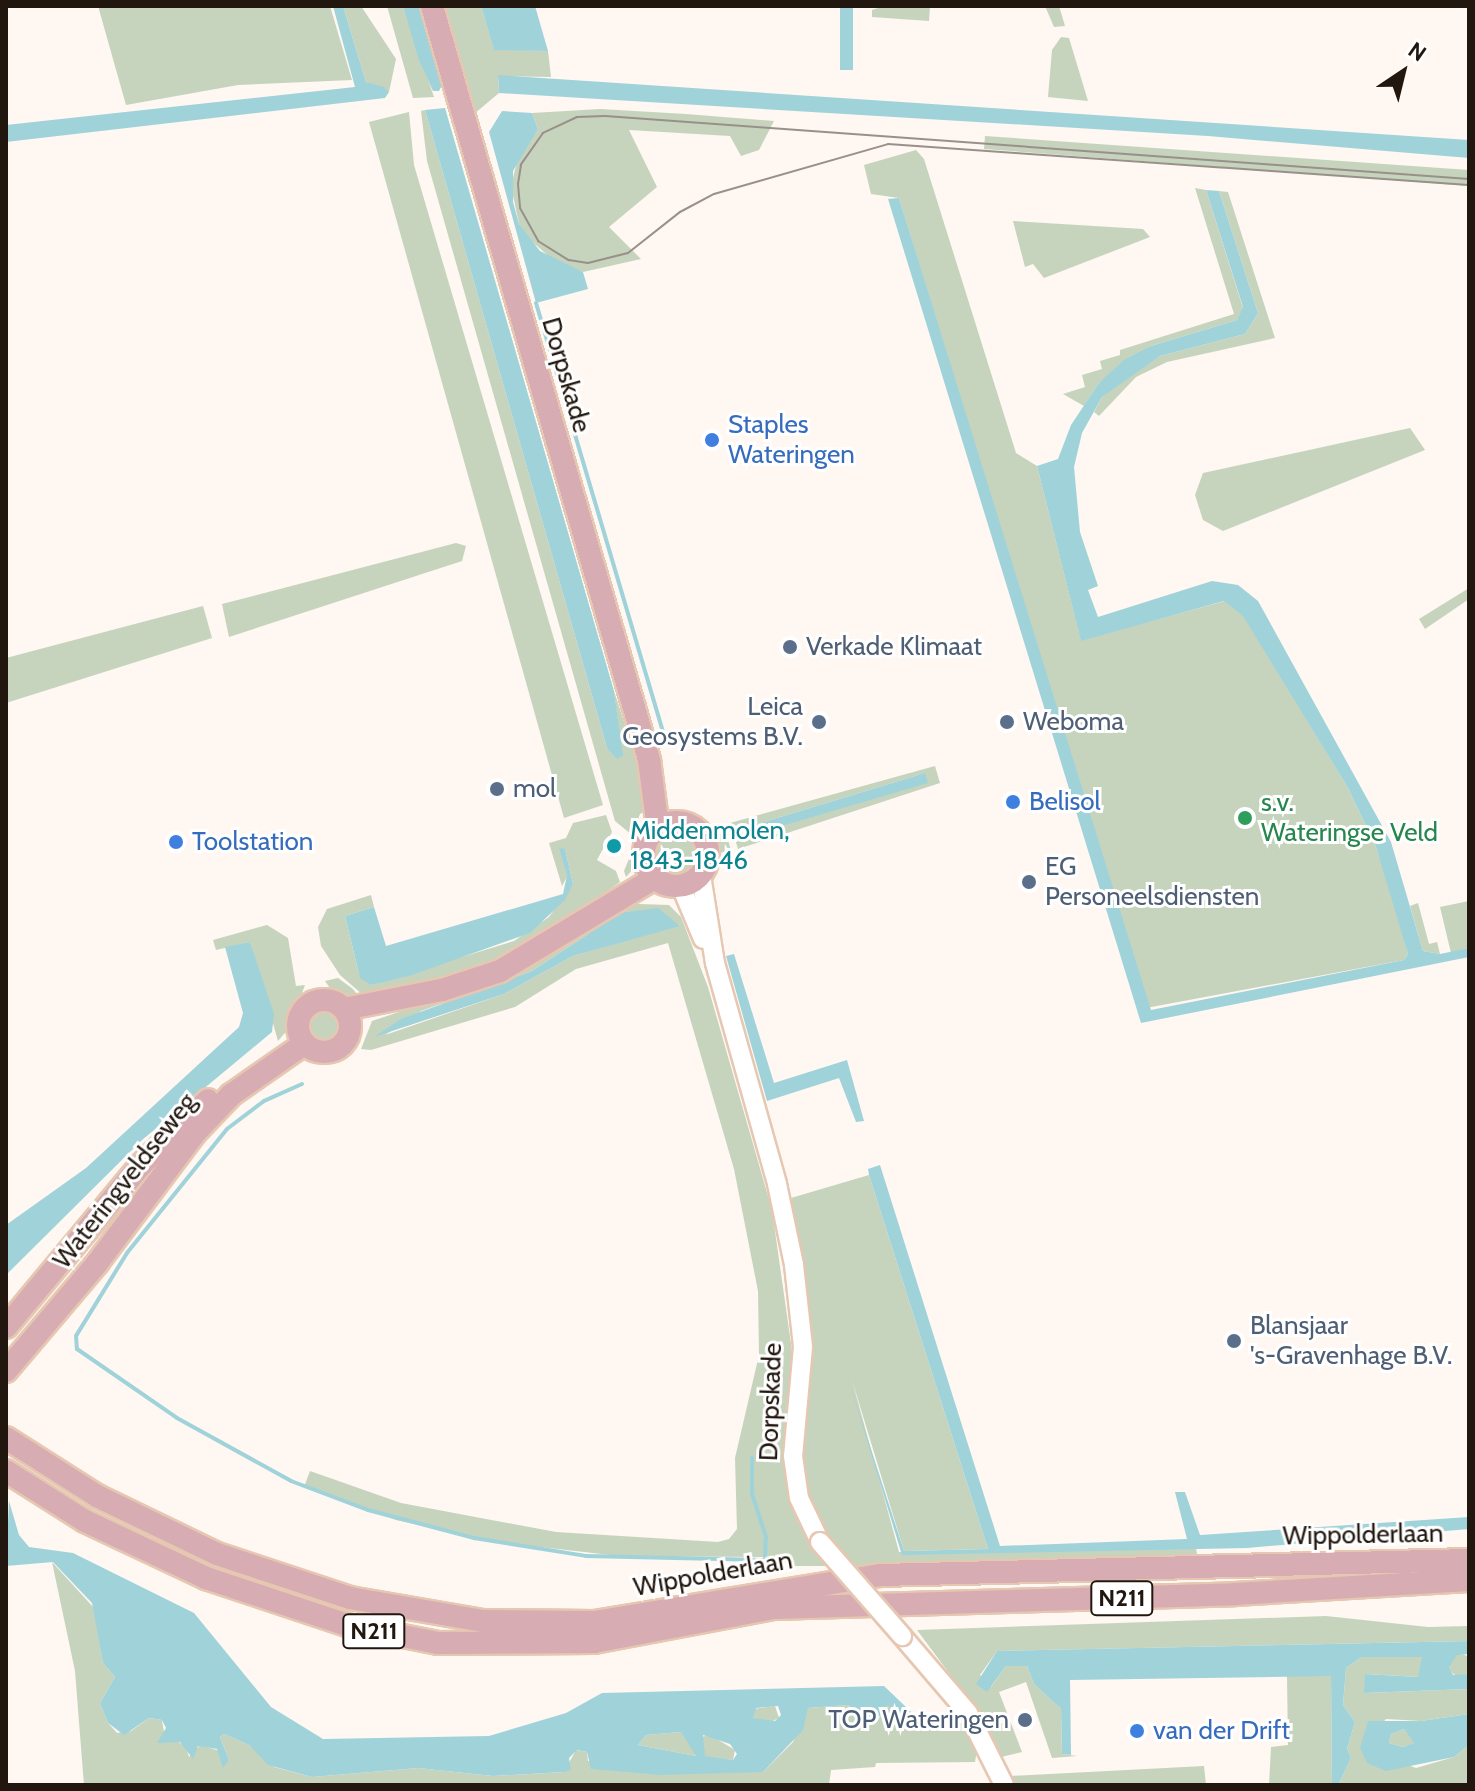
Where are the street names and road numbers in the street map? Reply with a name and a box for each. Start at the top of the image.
street label: Dorpskade [535,314,597,436]
street label: Wateringveldseweg [47,1087,203,1275]
street label: Dorpskade [753,1342,789,1462]
street label: Wippolderlaan [1282,1518,1444,1552]
street label: Wippolderlaan [631,1545,795,1603]
road number: N211 [1090,1578,1154,1618]
road number: N211 [342,1611,406,1651]

